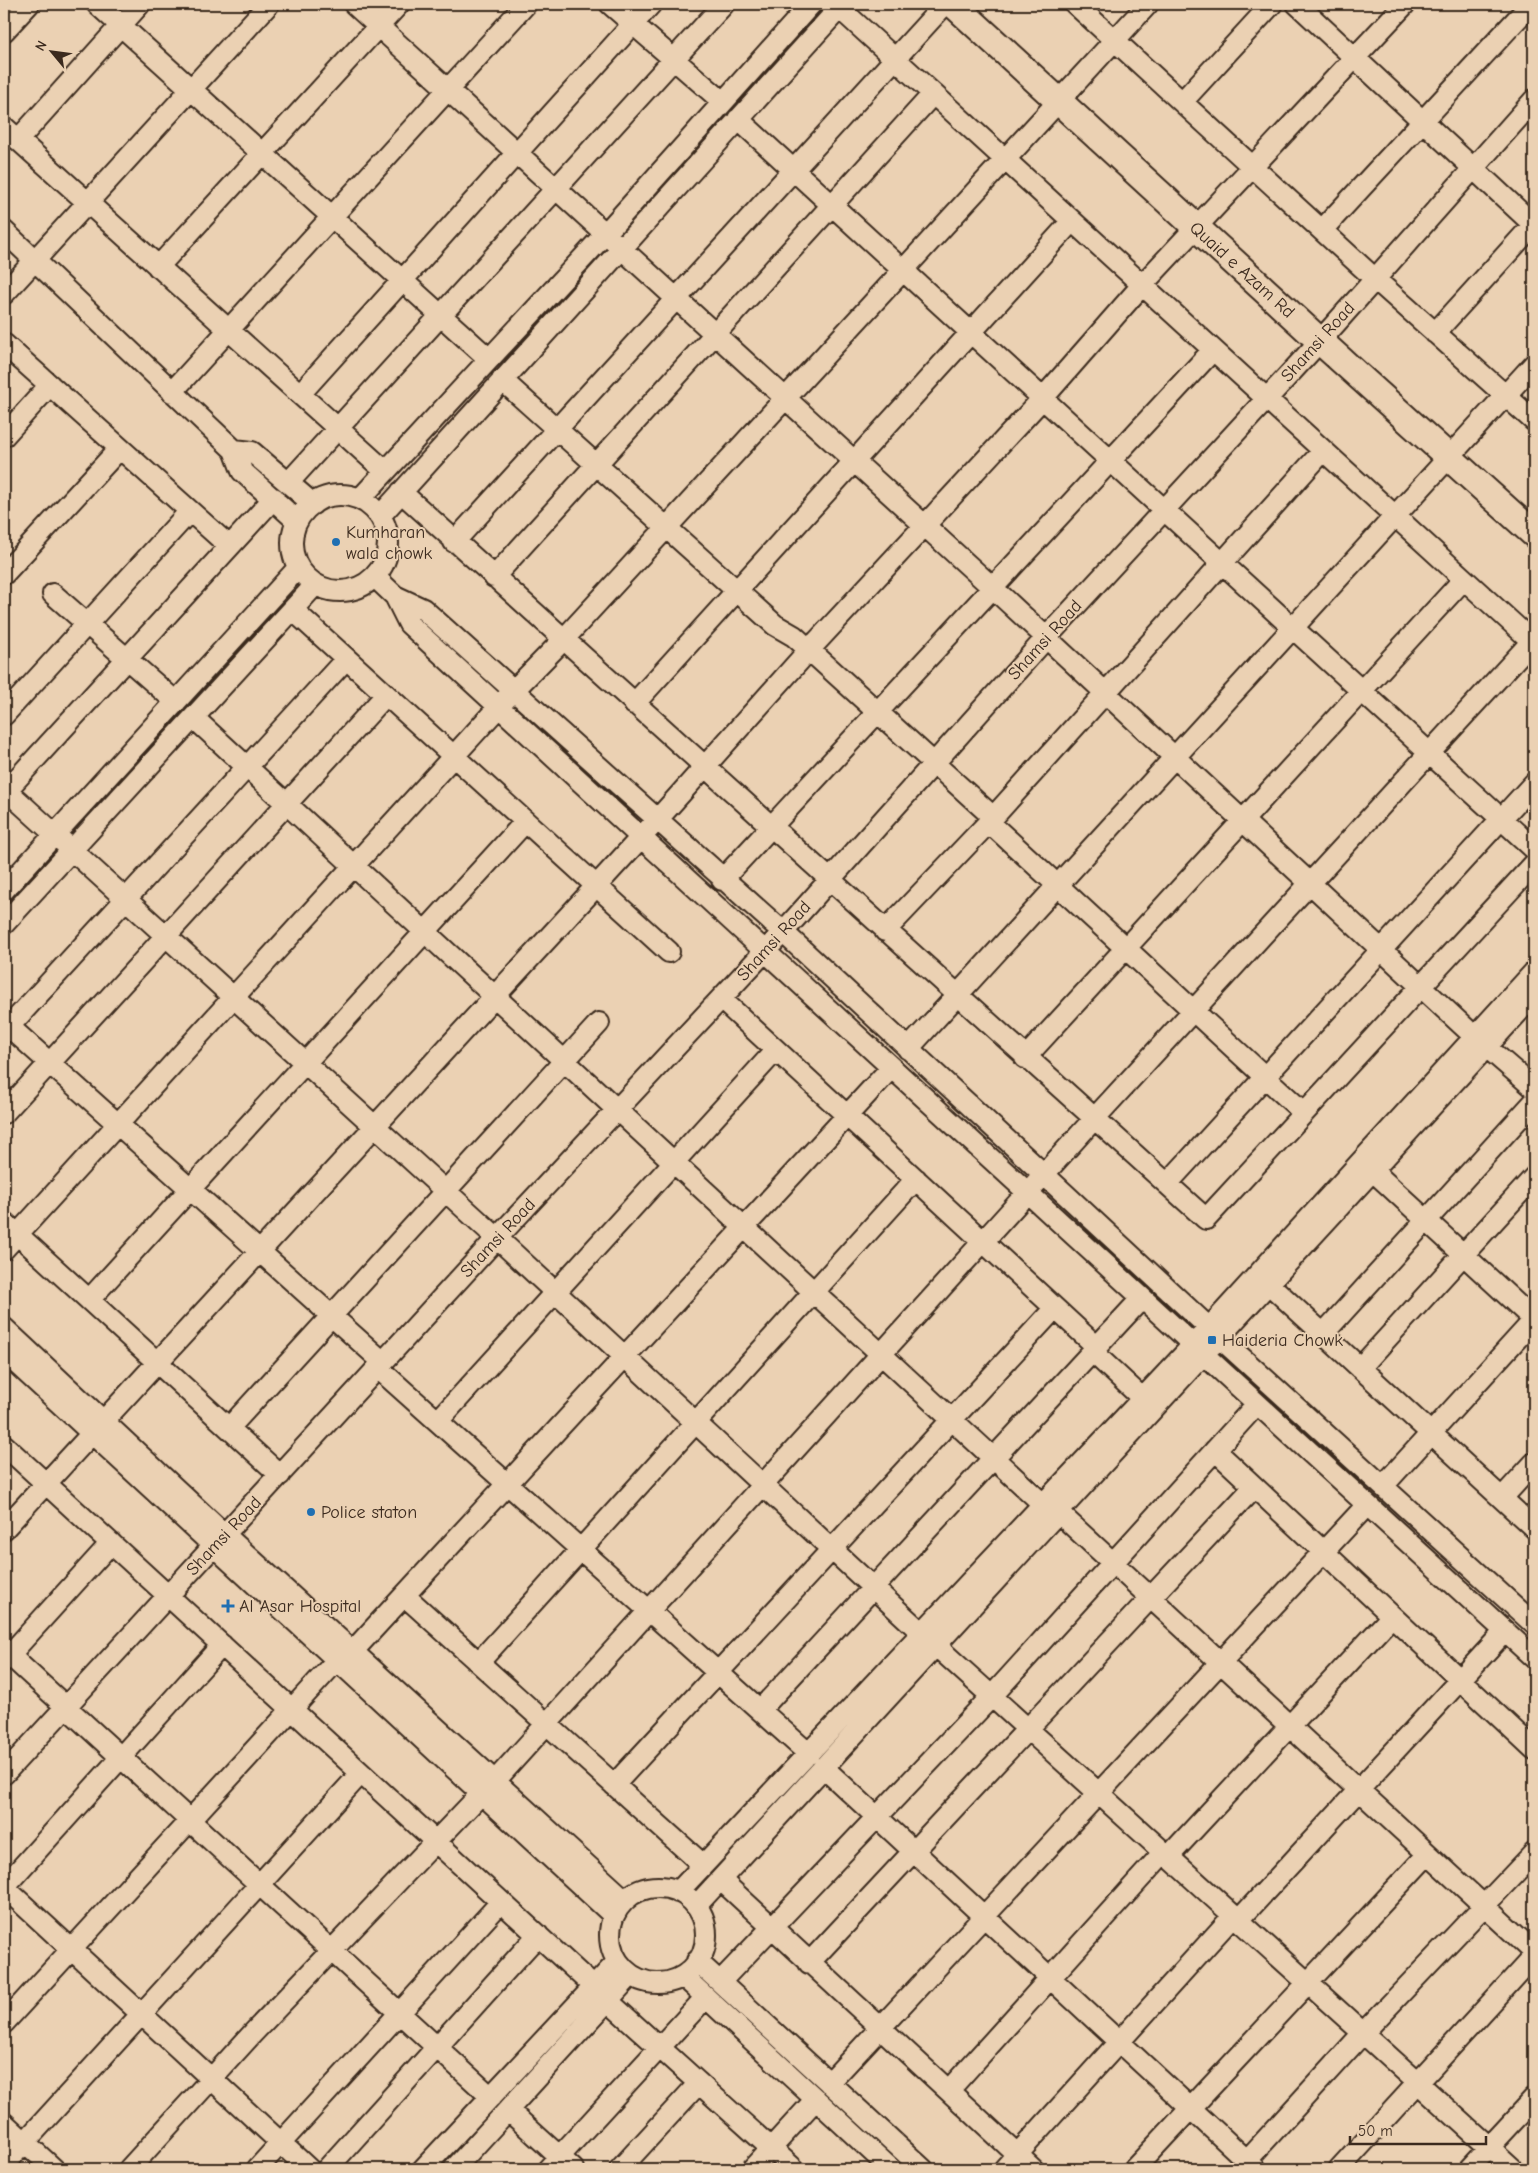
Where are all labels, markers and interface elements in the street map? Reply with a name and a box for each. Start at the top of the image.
north arrow [28,28,78,78]
text: N [31,38,51,54]
street label: Quaid e Azam Rd [1185,217,1299,323]
street label: Shamsi Road [1277,298,1359,386]
place label: Kumharan wala chowk [346,522,432,564]
marker: Kumharan wala chowk [330,536,342,548]
street label: Shamsi Road [1004,596,1086,684]
street label: Shamsi Road [733,897,815,985]
street label: Shamsi Road [456,1194,540,1282]
place label: Haideria Chowk [1222,1330,1343,1351]
marker: Haideria Chowk [1206,1334,1218,1346]
street label: Shamsi Road [182,1492,266,1580]
place label: Police staton [321,1502,417,1523]
marker: Police staton [305,1506,317,1518]
place label: Al Asar Hospital [239,1596,361,1617]
marker: Al Asar Hospital [221,1599,235,1613]
scale bar [1350,2113,1487,2145]
text: 50 m [1358,2122,1393,2140]

